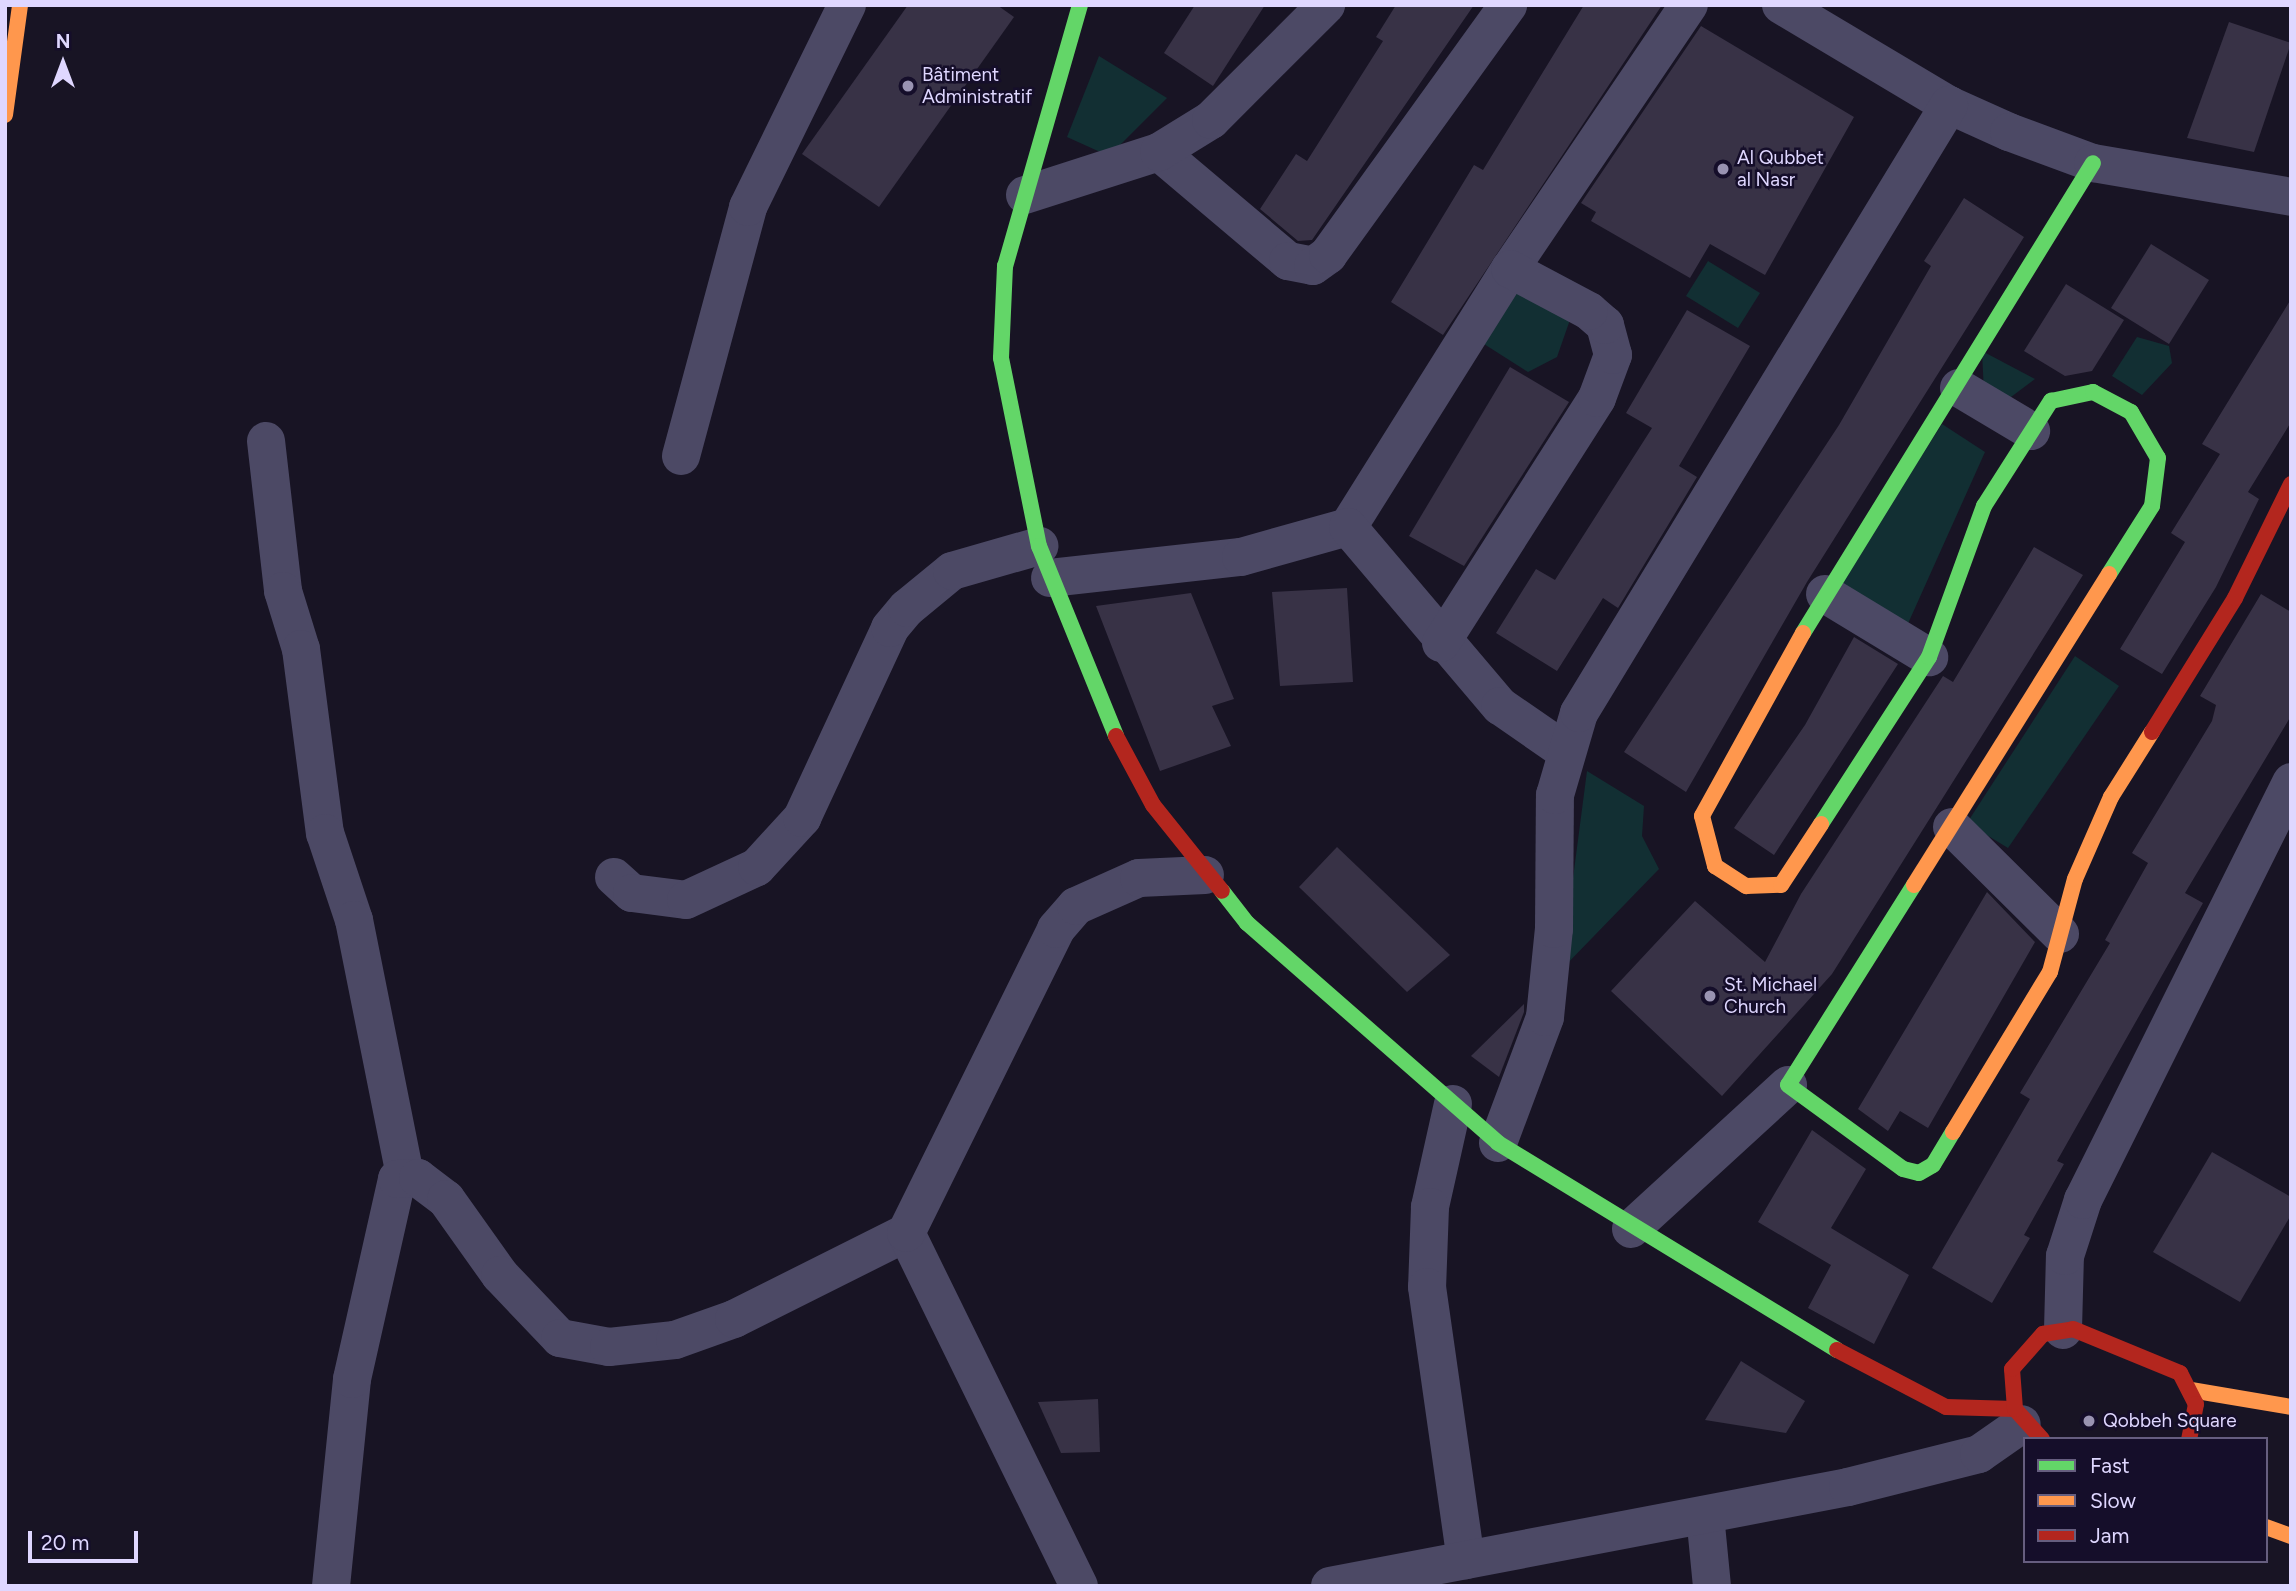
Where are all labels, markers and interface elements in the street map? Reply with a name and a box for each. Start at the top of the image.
north arrow [28,28,98,98]
text: N [56,30,70,53]
place label: Bâtiment Administratif [922,64,1032,108]
marker: Bâtiment Administratif [900,78,916,94]
place label: Al Qubbet al Nasr [1737,147,1824,191]
marker: Al Qubbet al Nasr [1715,161,1731,177]
place label: St. Michael Church [1724,974,1817,1018]
marker: St. Michael Church [1702,988,1718,1004]
place label: Qobbeh Square [2103,1410,2237,1432]
marker: Qobbeh Square [2081,1413,2097,1429]
legend [2023,1437,2268,1563]
text: Fast [2090,1453,2130,1478]
text: Slow [2090,1488,2136,1513]
scale bar [32,1518,142,1562]
text: Jam [2090,1523,2129,1548]
text: 20 m [41,1530,89,1555]

